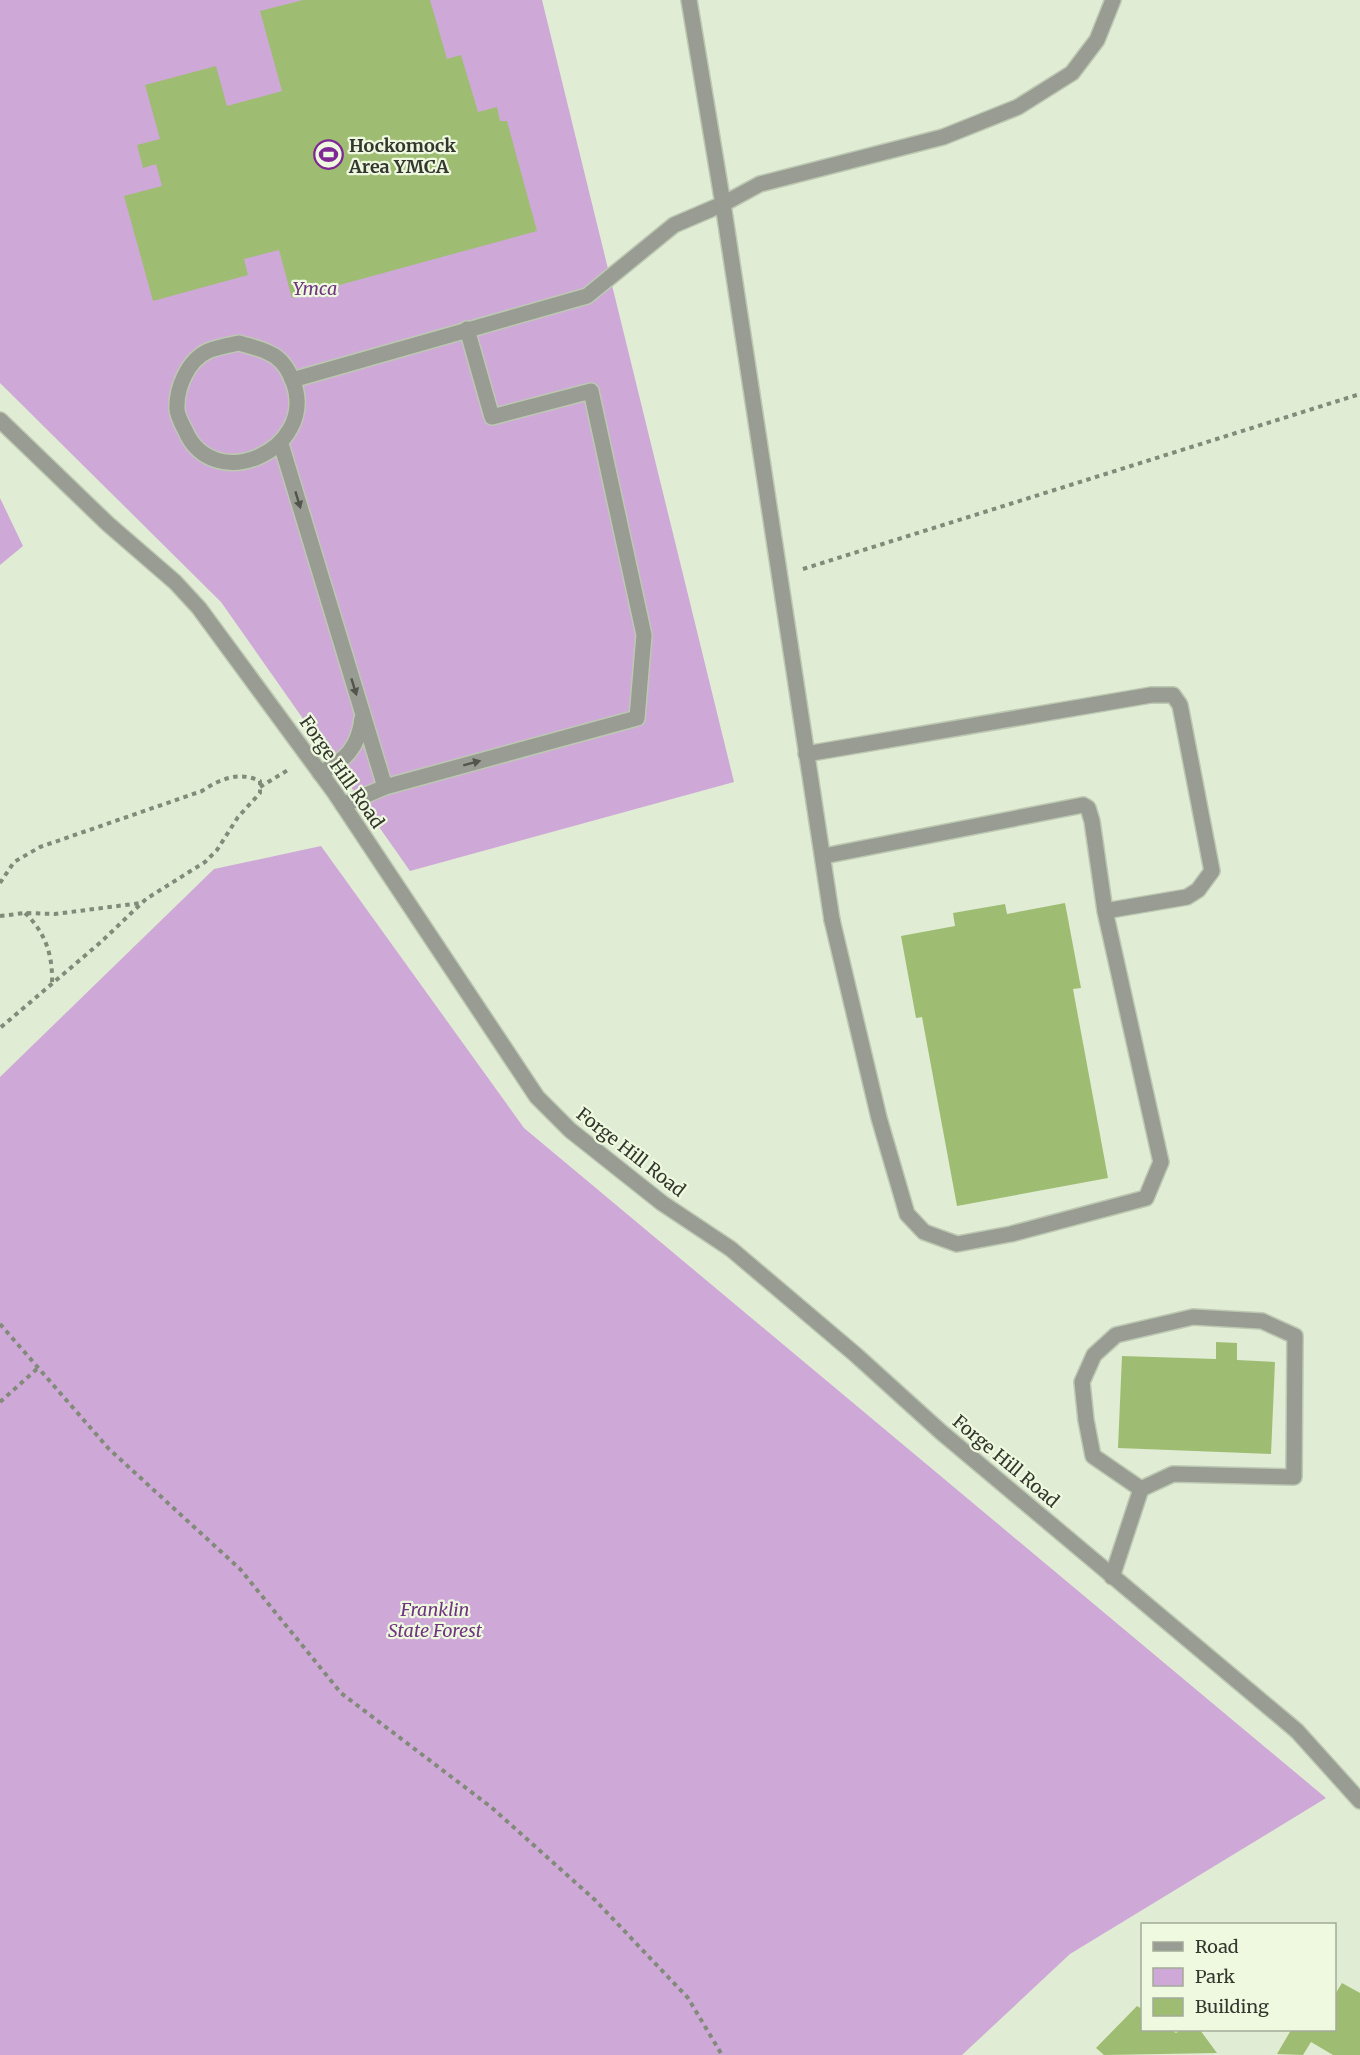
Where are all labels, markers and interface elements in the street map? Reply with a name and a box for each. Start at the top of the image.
place label: Hockomock Area YMCA [348,134,456,178]
sports icon: Hockomock Area YMCA [312,139,344,171]
park label: Ymca [293,277,337,300]
one-way arrow [294,491,303,509]
one-way arrow [350,678,359,696]
street label: Forge Hill Road [295,711,389,833]
one-way arrow [463,758,481,767]
street label: Forge Hill Road [572,1102,690,1202]
street label: Forge Hill Road [948,1410,1064,1512]
park label: Franklin State Forest [388,1598,483,1642]
legend [1141,1923,1336,2031]
text: Road [1195,1935,1239,1958]
text: Park [1195,1965,1236,1988]
text: Building [1195,1995,1269,2018]

